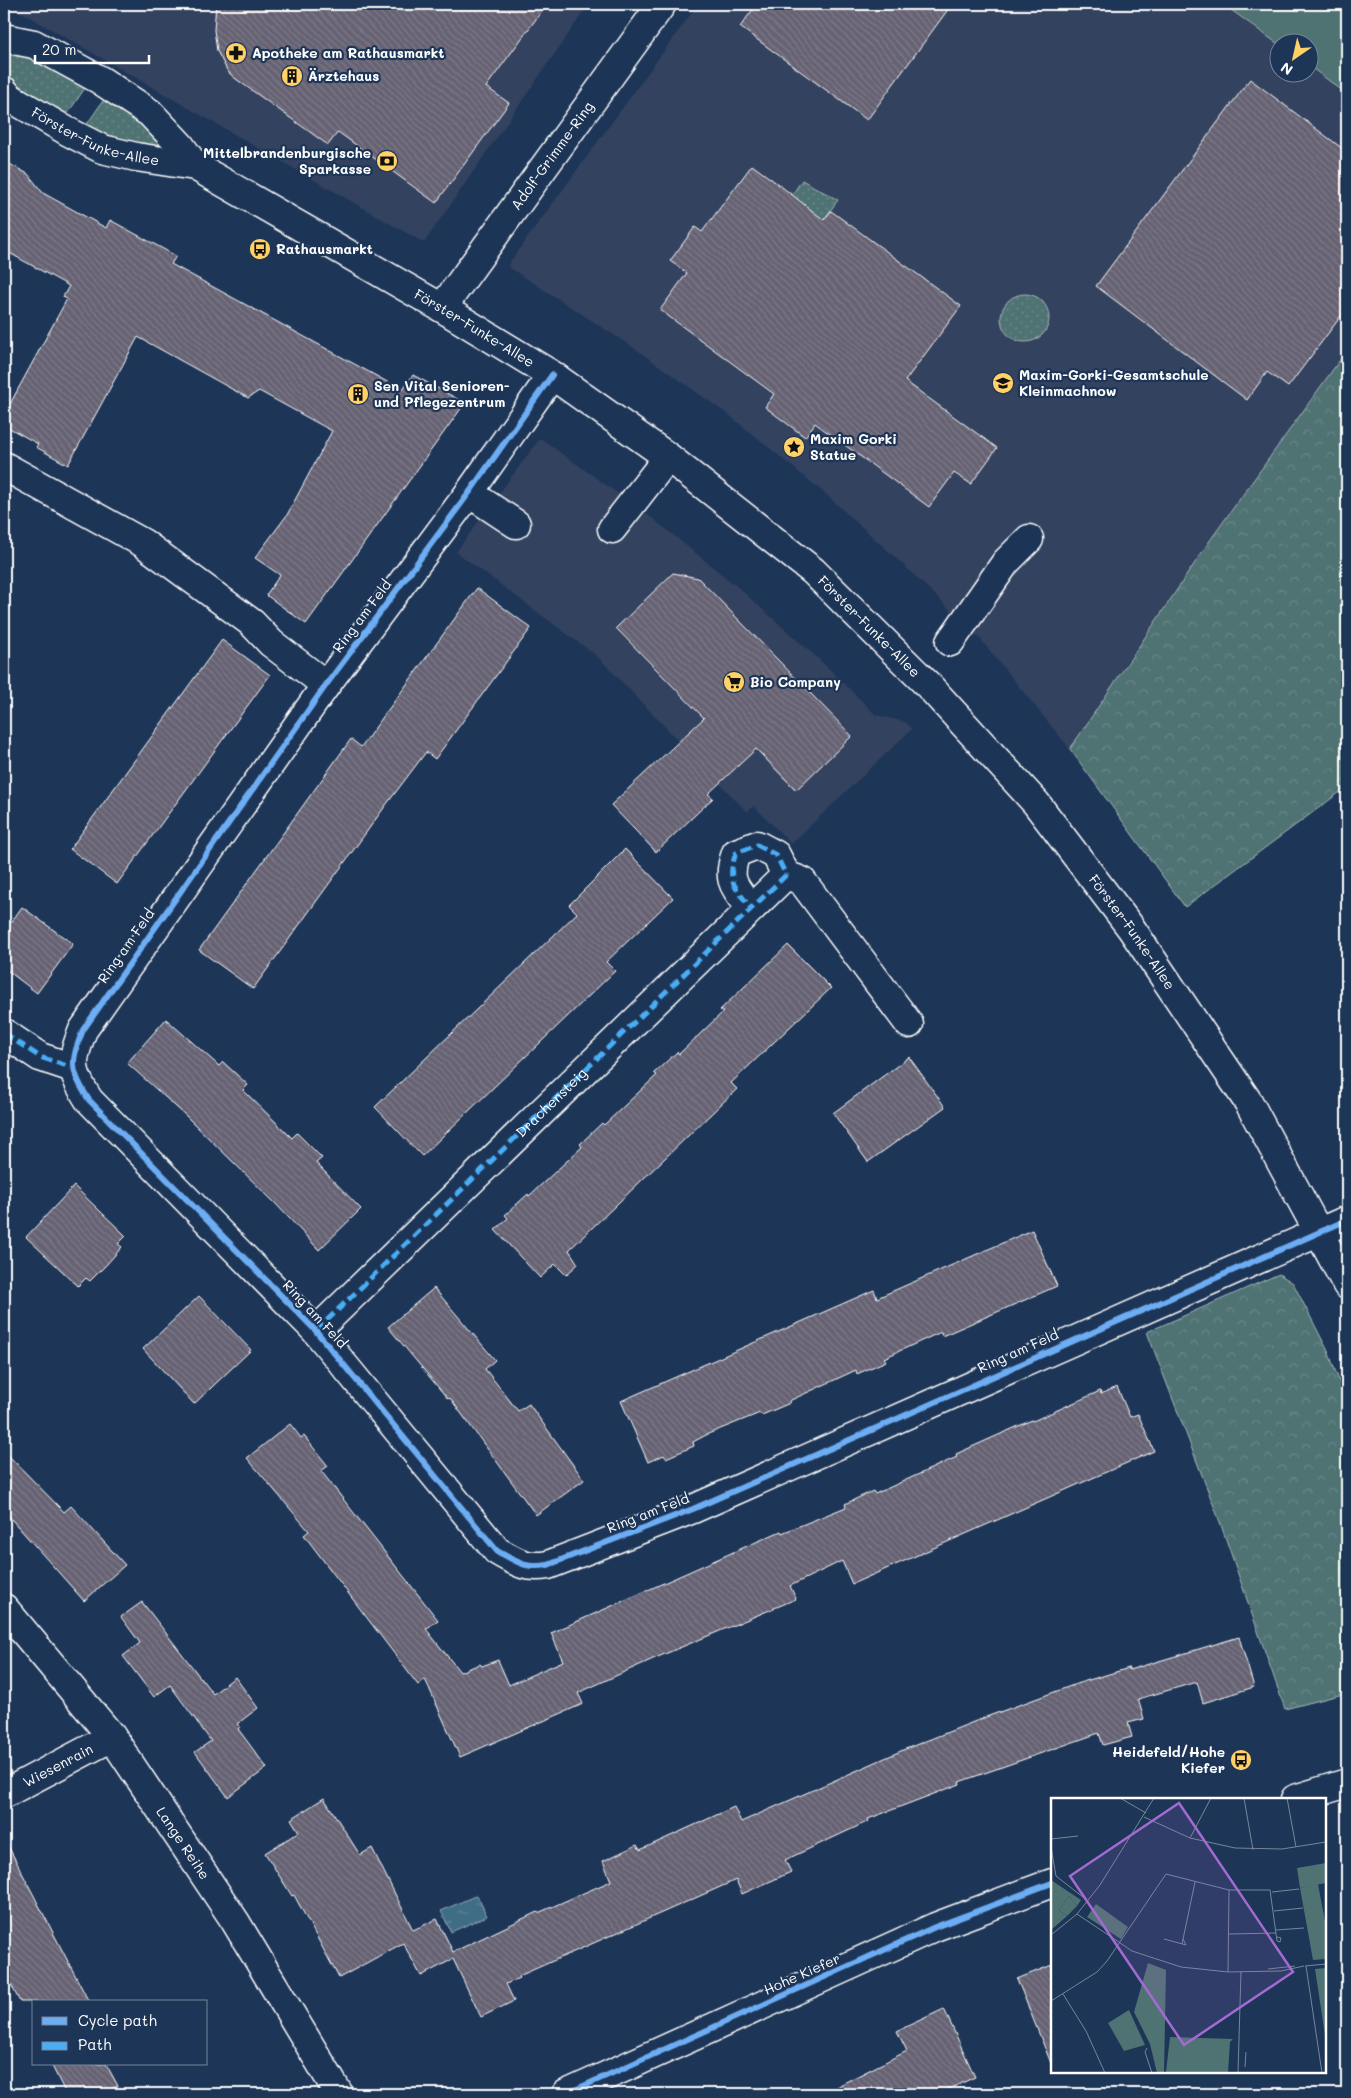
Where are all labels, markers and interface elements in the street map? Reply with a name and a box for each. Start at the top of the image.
scale bar [35,32,149,64]
north arrow [1268,32,1318,82]
text: 20 m [42,39,76,59]
pharmacy icon: Apotheke am Rathausmarkt [224,41,248,65]
place label: Apotheke am Rathausmarkt [252,43,445,62]
text: N [1277,58,1296,80]
building icon: Ärztehaus [280,64,304,88]
place label: Ärztehaus [308,66,379,85]
street label: Adolf-Grimme-Ring [506,97,598,213]
street label: Förster-Funke-Allee [28,102,160,169]
place label: Mittelbrandenburgische Sparkasse [203,143,371,178]
bank icon: Mittelbrandenburgische Sparkasse [375,149,399,173]
bus stop icon: Rathausmarkt [248,237,272,261]
place label: Rathausmarkt [276,239,373,258]
street label: Förster-Funke-Allee [411,284,538,371]
place label: Maxim-Gorki-Gesamtschule Kleinmachnow [1019,365,1209,400]
school or university icon: Maxim-Gorki-Gesamtschule Kleinmachnow [991,371,1015,395]
place label: Sen Vital Senioren- und Pflegezentrum [374,376,510,411]
building icon: Sen Vital Senioren- und Pflegezentrum [346,382,370,406]
place label: Maxim Gorki Statue [810,429,897,464]
place icon: Maxim Gorki Statue [782,435,806,459]
street label: Förster-Funke-Allee [814,571,925,681]
street label: Ring am Feld [328,575,395,656]
supermarket icon: Bio Company [722,670,746,694]
place label: Bio Company [750,672,841,691]
street label: Förster-Funke-Allee [1085,870,1180,993]
street label: Ring am Feld [93,905,158,987]
street label: Drachensteig [511,1063,591,1141]
street label: Ring am Feld [279,1275,352,1352]
street label: Ring am Feld [974,1324,1061,1377]
street label: Ring am Feld [604,1488,692,1537]
street label: Wiesenrain [20,1739,96,1791]
place label: Heidefeld/Hohe Kiefer [1112,1742,1225,1777]
bus stop icon: Heidefeld/Hohe Kiefer [1229,1748,1253,1772]
inset map [1051,1798,1326,2073]
street label: Lange Reihe [152,1803,215,1883]
street label: Hohe Kiefer [761,1948,843,1999]
legend [32,2000,208,2066]
text: Cycle path [78,2010,157,2030]
text: Path [78,2034,112,2054]

